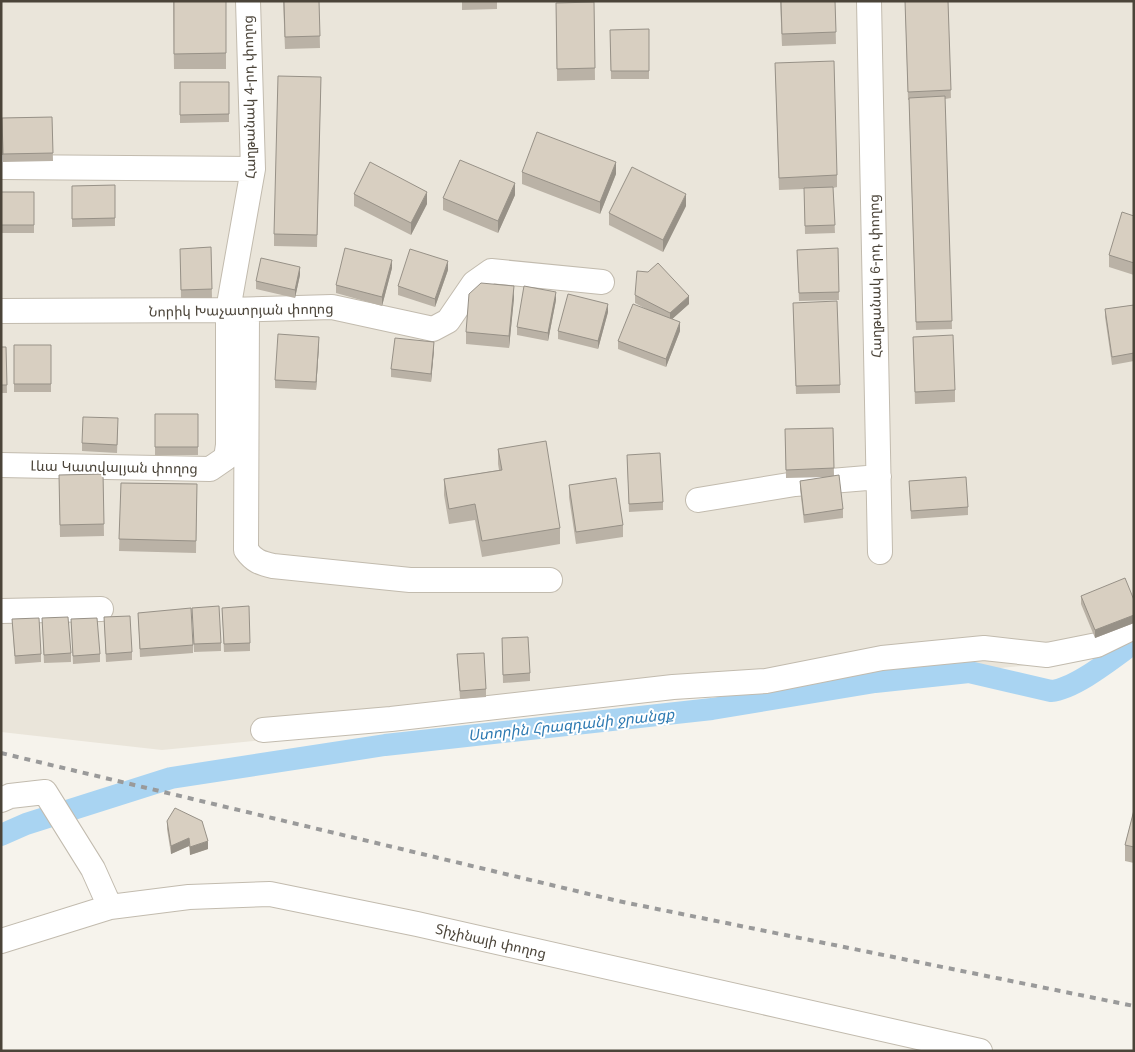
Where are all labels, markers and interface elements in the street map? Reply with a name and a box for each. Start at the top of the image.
street label: Հաղթանակ 4-րդ փողոց [240,15,258,179]
street label: Հաղթանակ 6-րդ փողոց [866,194,884,358]
street label: Նորիկ Խաչատրյան փողոց [148,300,334,320]
street label: Լևա Կատվալյան փողոց [30,458,198,476]
water label: Ստորին Հրազդանի ջրանցք [467,705,676,745]
street label: Տիչինայի փողոց [434,921,548,961]

